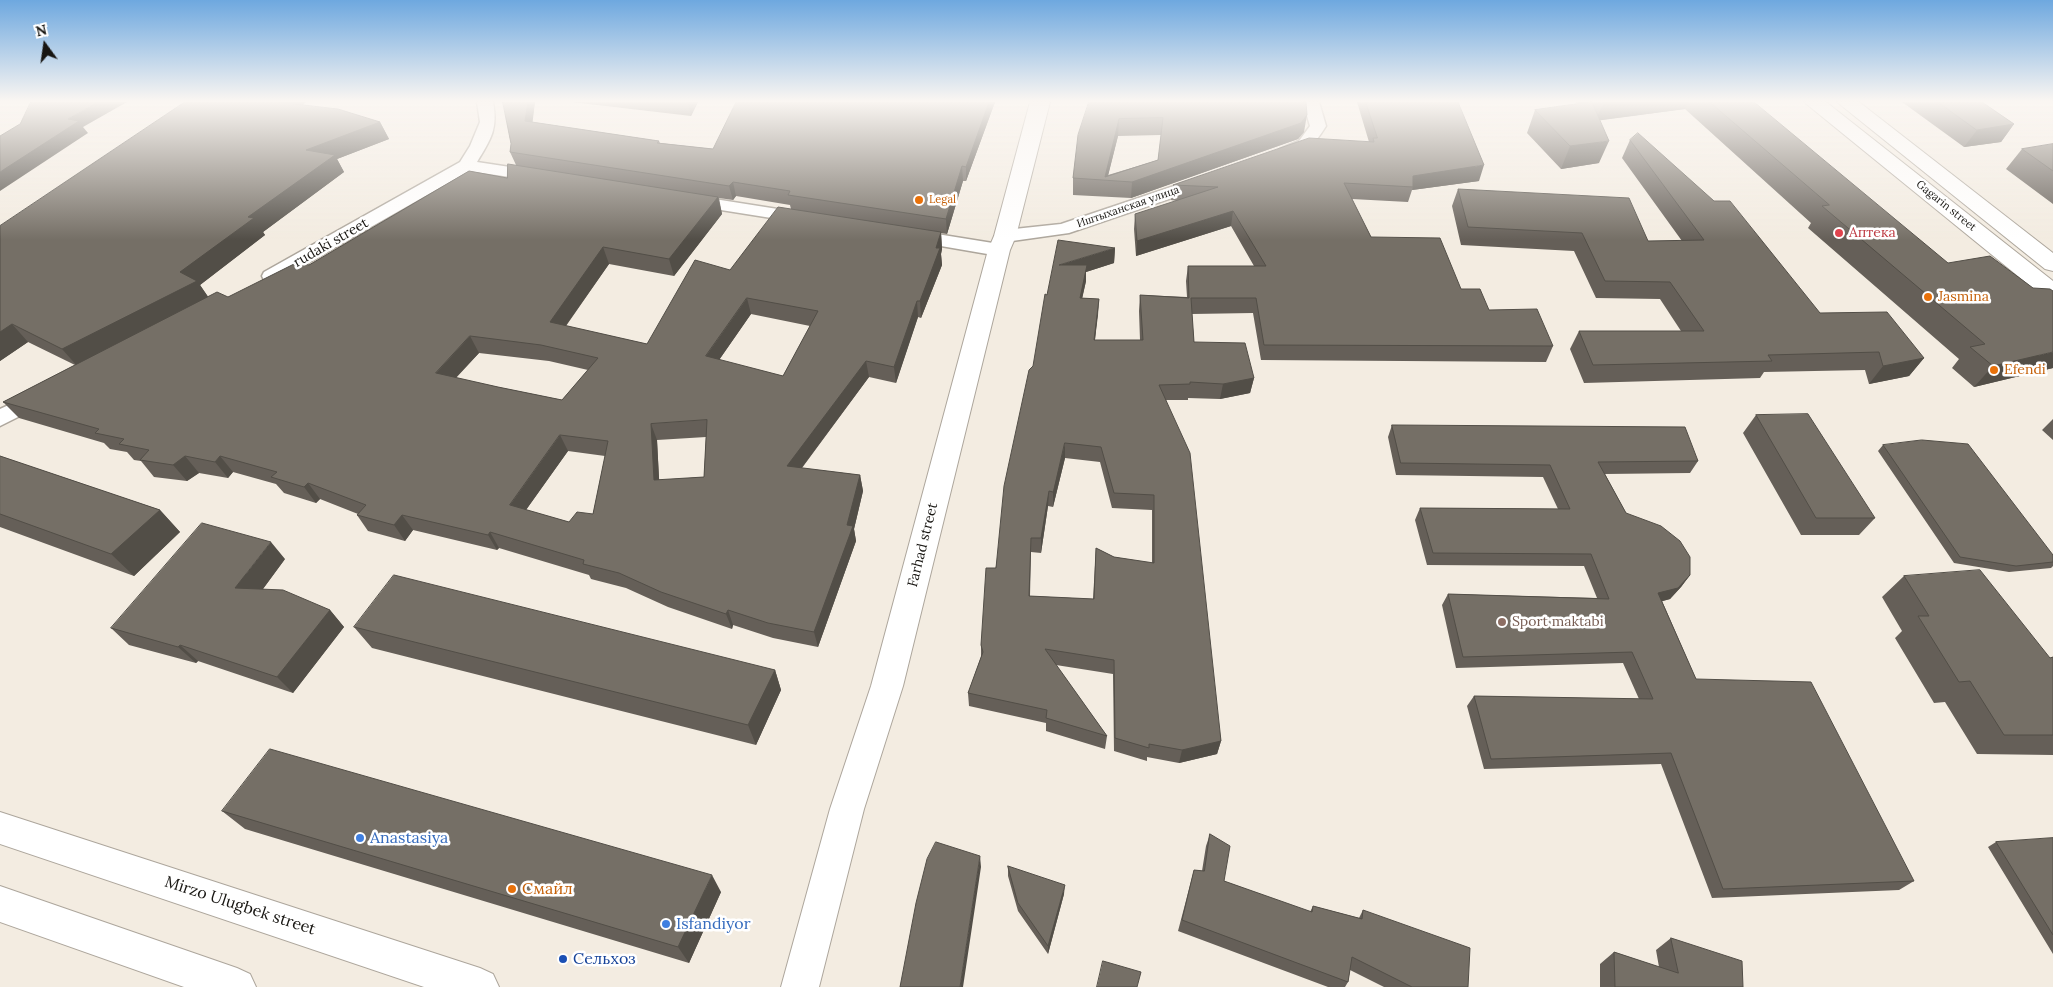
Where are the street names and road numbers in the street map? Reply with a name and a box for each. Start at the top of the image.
street label: Gagarin street [1913,178,1979,234]
street label: Иштыханская улица [1075,183,1181,231]
street label: rudaki street [291,215,371,271]
street label: Farhad street [904,501,942,589]
street label: Mirzo Ulugbek street [162,873,318,939]

